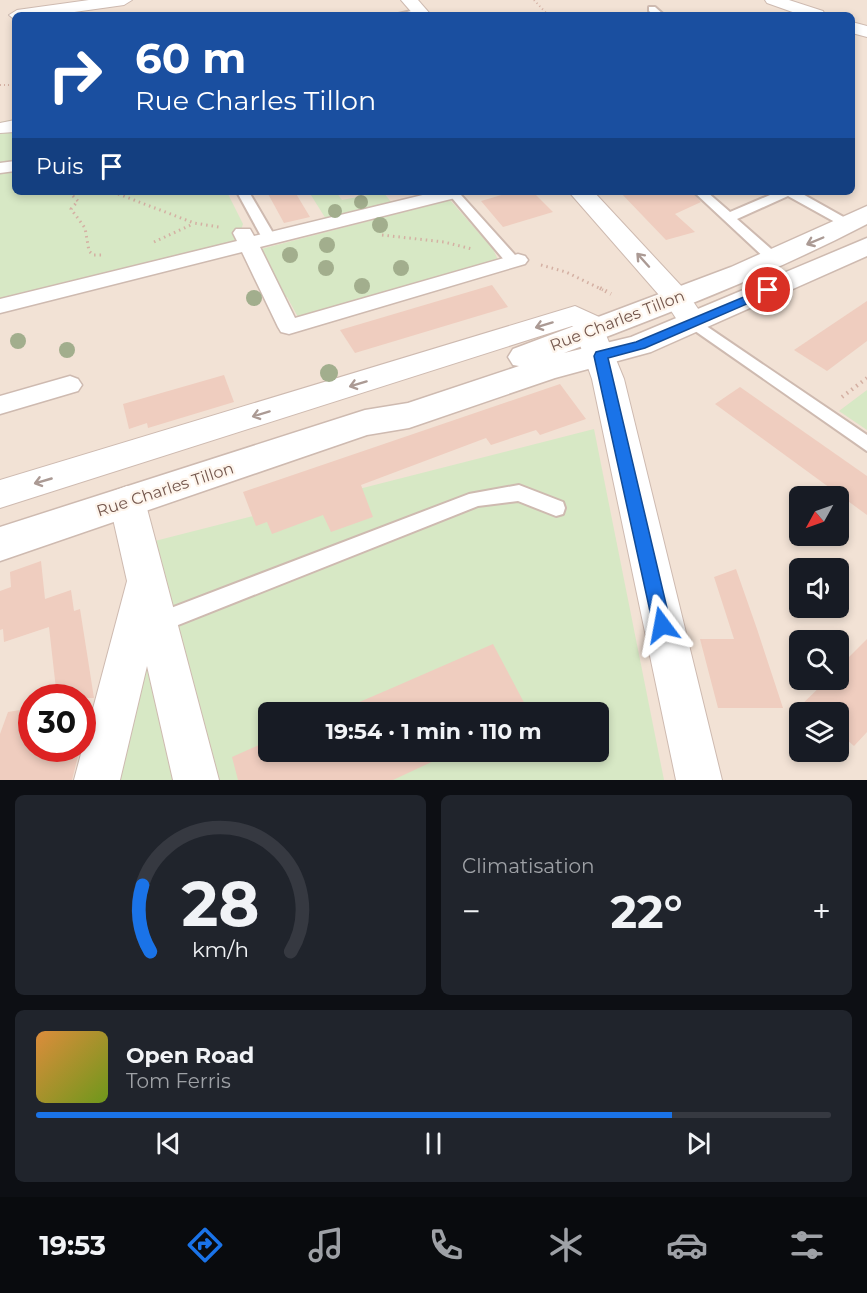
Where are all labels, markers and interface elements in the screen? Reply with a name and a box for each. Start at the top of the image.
text: 60 m [135,32,246,84]
icon: right [36,36,114,114]
text: Rue Charles Tillon [135,84,376,117]
icon: arrive [95,150,128,183]
text: Puis [36,153,83,180]
one-way arrow [806,236,825,247]
one-way arrow [636,253,650,268]
pin [742,264,793,315]
icon: arrive [751,273,784,306]
street label: Rue Charles Tillon [547,286,687,355]
one-way arrow [535,320,554,331]
one-way arrow [349,379,368,390]
one-way arrow [252,409,271,420]
street label: Rue Charles Tillon [94,458,236,521]
one-way arrow [34,476,53,487]
north arrow [789,486,849,546]
map controls [789,486,849,762]
button: sound [789,558,849,618]
position arrow [630,593,694,657]
button: search [789,630,849,690]
speed limit sign: 30 [18,684,96,762]
button: layers [789,702,849,762]
text: 19:54 · 1 min · 110 m [325,718,542,745]
text: Climatisation [462,854,595,878]
text: 28 [181,866,259,942]
text: 22° [611,884,682,939]
text: − [462,891,481,931]
text: + [812,891,831,931]
text: km/h [192,936,249,962]
text: Open Road [126,1042,254,1069]
text: Tom Ferris [126,1069,231,1093]
icon: previous [152,1127,185,1160]
icon: pause [417,1127,450,1160]
icon: next [682,1127,715,1160]
icon: directions [184,1224,226,1266]
icon: music [305,1224,347,1266]
icon: phone [425,1224,467,1266]
icon: climate [545,1224,587,1266]
icon: car [666,1224,708,1266]
icon: filters [786,1224,828,1266]
text: 19:53 [39,1229,106,1262]

